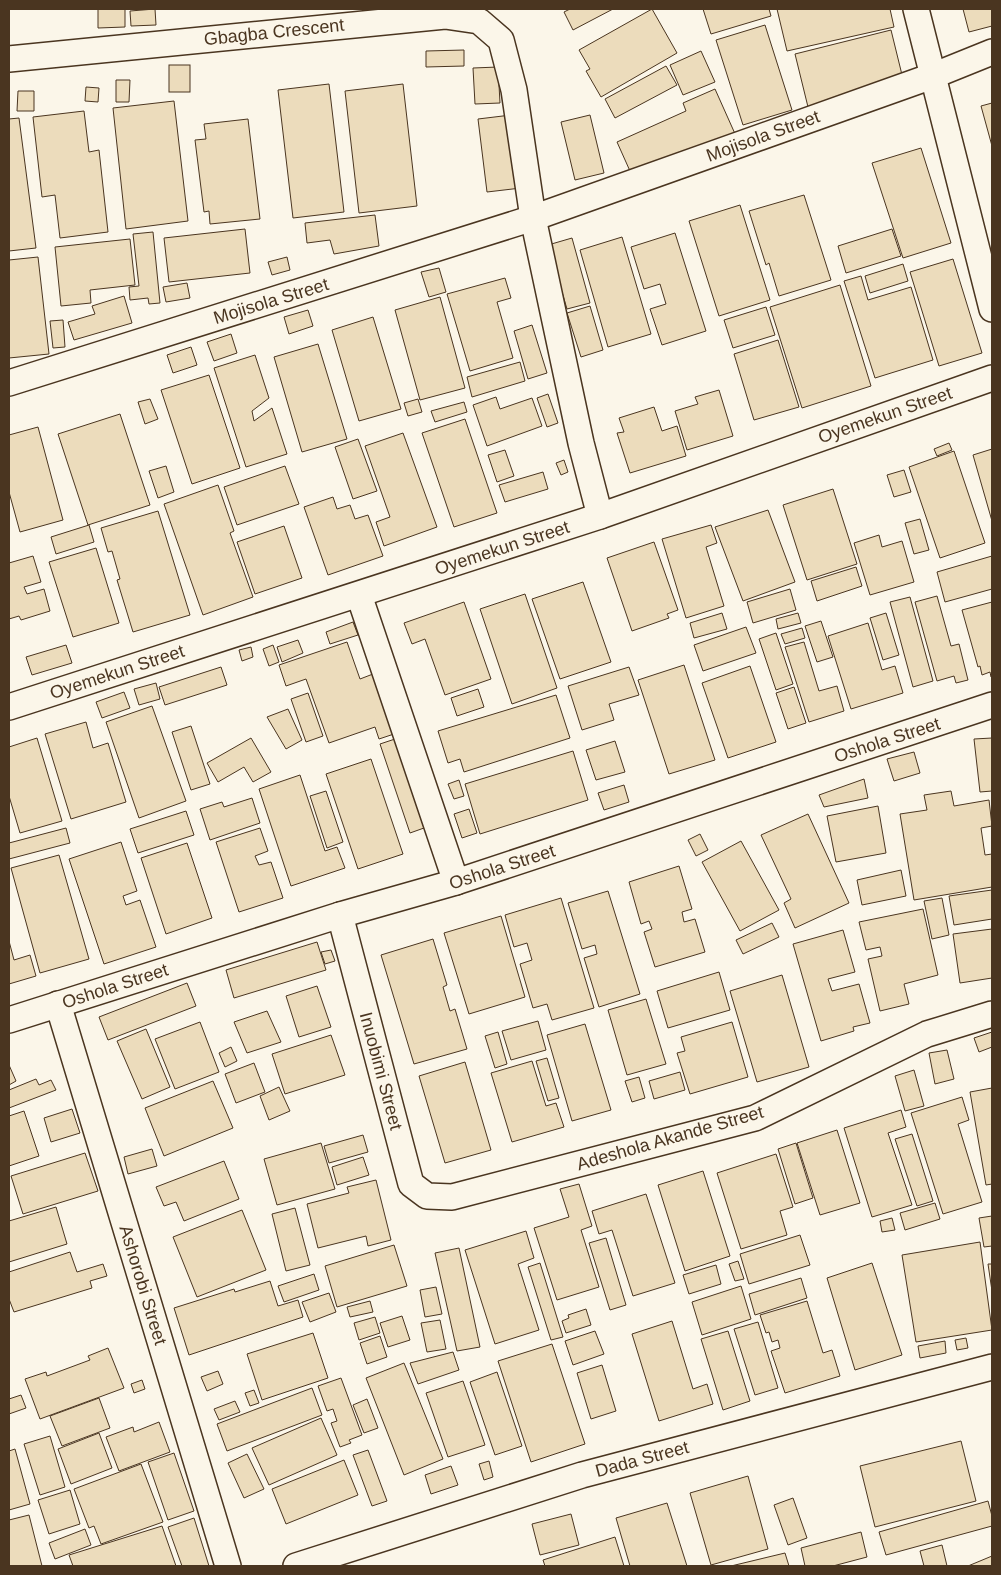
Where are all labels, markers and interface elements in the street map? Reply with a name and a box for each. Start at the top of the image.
street label: Gbagba Crescent [203,15,345,49]
street label: Mojisola Street [704,106,822,166]
street label: Mojisola Street [211,274,331,328]
street label: Oyemekun Street [816,383,954,447]
street label: Oyemekun Street [432,517,572,579]
street label: Oyemekun Street [47,641,187,703]
street label: Oshola Street [832,713,942,767]
street label: Oshola Street [447,840,557,894]
street label: Oshola Street [60,959,170,1013]
street label: Inuobimi Street [356,1010,406,1132]
street label: Adeshola Akande Street [574,1102,766,1174]
street label: Ashorobi Street [115,1223,171,1347]
street label: Dada Street [593,1437,691,1481]

